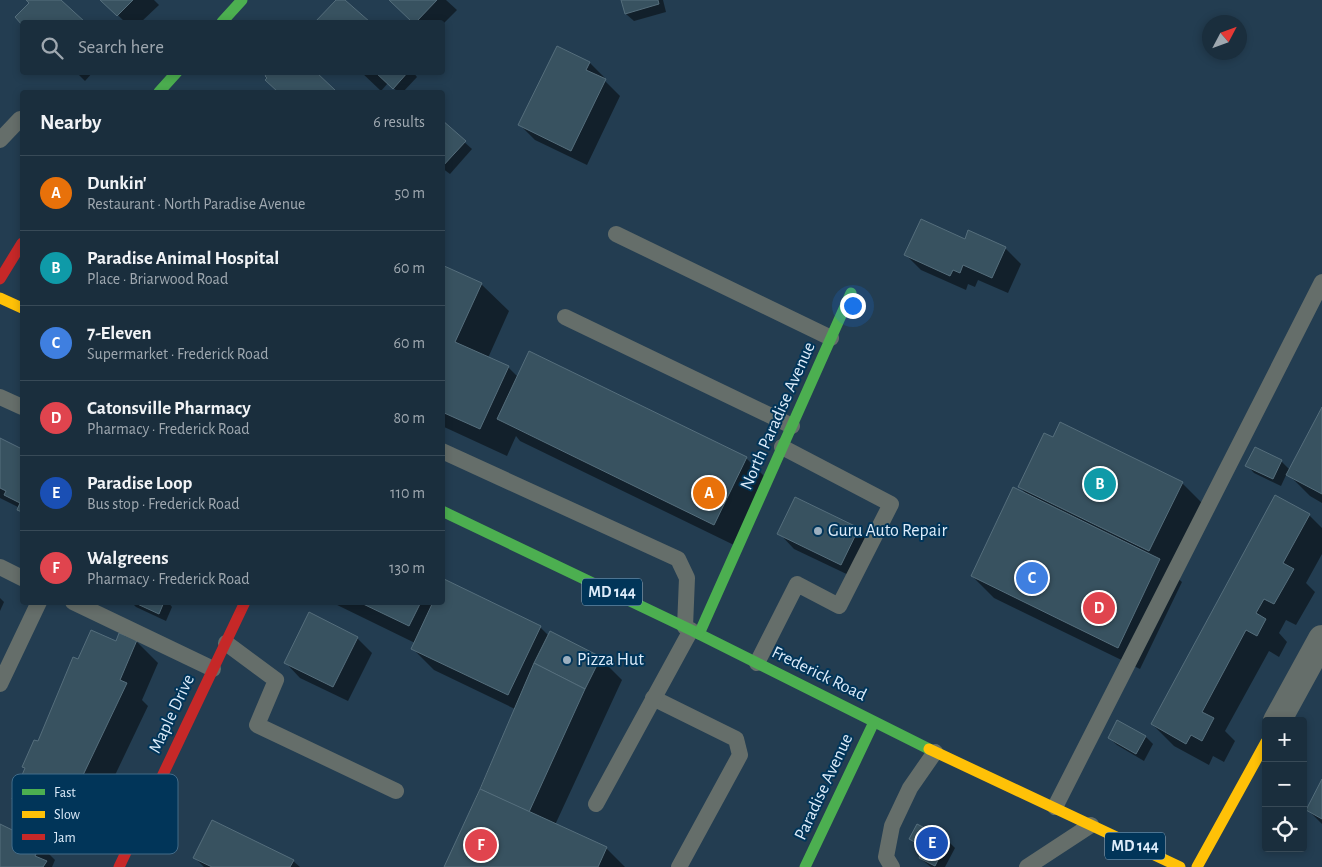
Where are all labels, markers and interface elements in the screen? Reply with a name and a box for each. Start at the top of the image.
north arrow [1202,15,1247,60]
search box [20,20,445,75]
icon: search [38,34,66,62]
text: Search here [78,38,164,57]
text: Nearby [40,112,101,133]
text: 6 results [373,114,425,130]
text: Dunkin' [87,174,147,193]
text: A [51,185,61,201]
text: 50 m [394,185,425,201]
text: Restaurant · North Paradise Avenue [87,196,305,212]
text: Paradise Animal Hospital [87,249,279,268]
text: B [51,260,61,276]
text: 60 m [394,260,425,276]
text: Place · Briarwood Road [87,271,228,287]
your location [840,293,866,319]
text: 7-Eleven [87,324,151,343]
text: C [52,335,60,351]
text: 60 m [394,335,425,351]
street label: North Paradise Avenue [737,339,819,493]
text: Supermarket · Frederick Road [87,346,269,362]
text: Catonsville Pharmacy [87,399,251,418]
text: D [51,410,61,426]
text: 80 m [394,410,425,426]
text: Pharmacy · Frederick Road [87,421,250,437]
pin: B [1084,465,1116,503]
text: Paradise Loop [87,474,192,493]
pin: A [693,474,725,512]
text: E [52,485,60,501]
text: 110 m [390,485,425,501]
text: Bus stop · Frederick Road [87,496,240,512]
place label: Guru Auto Repair [828,522,947,540]
marker: Guru Auto Repair [812,525,824,537]
text: Walgreens [87,549,169,568]
pin: C [1016,559,1048,597]
text: F [52,560,60,576]
text: 130 m [389,560,425,576]
text: Pharmacy · Frederick Road [87,571,250,587]
road number: MD 144 [582,578,642,606]
pin: D [1083,589,1115,627]
street label: Frederick Road [769,643,869,705]
place label: Pizza Hut [577,651,644,669]
marker: Pizza Hut [561,654,573,666]
street label: Maple Drive [146,672,198,756]
map controls [1262,717,1307,852]
button: + [1262,717,1307,762]
street label: Paradise Avenue [792,731,856,843]
button: − [1262,762,1307,807]
legend [12,774,178,854]
text: Fast [54,786,76,800]
button: locate [1262,807,1307,852]
text: Slow [54,808,81,822]
pin: E [916,824,948,862]
pin: F [465,826,497,864]
text: Jam [54,831,76,845]
road number: MD 144 [1105,832,1165,859]

